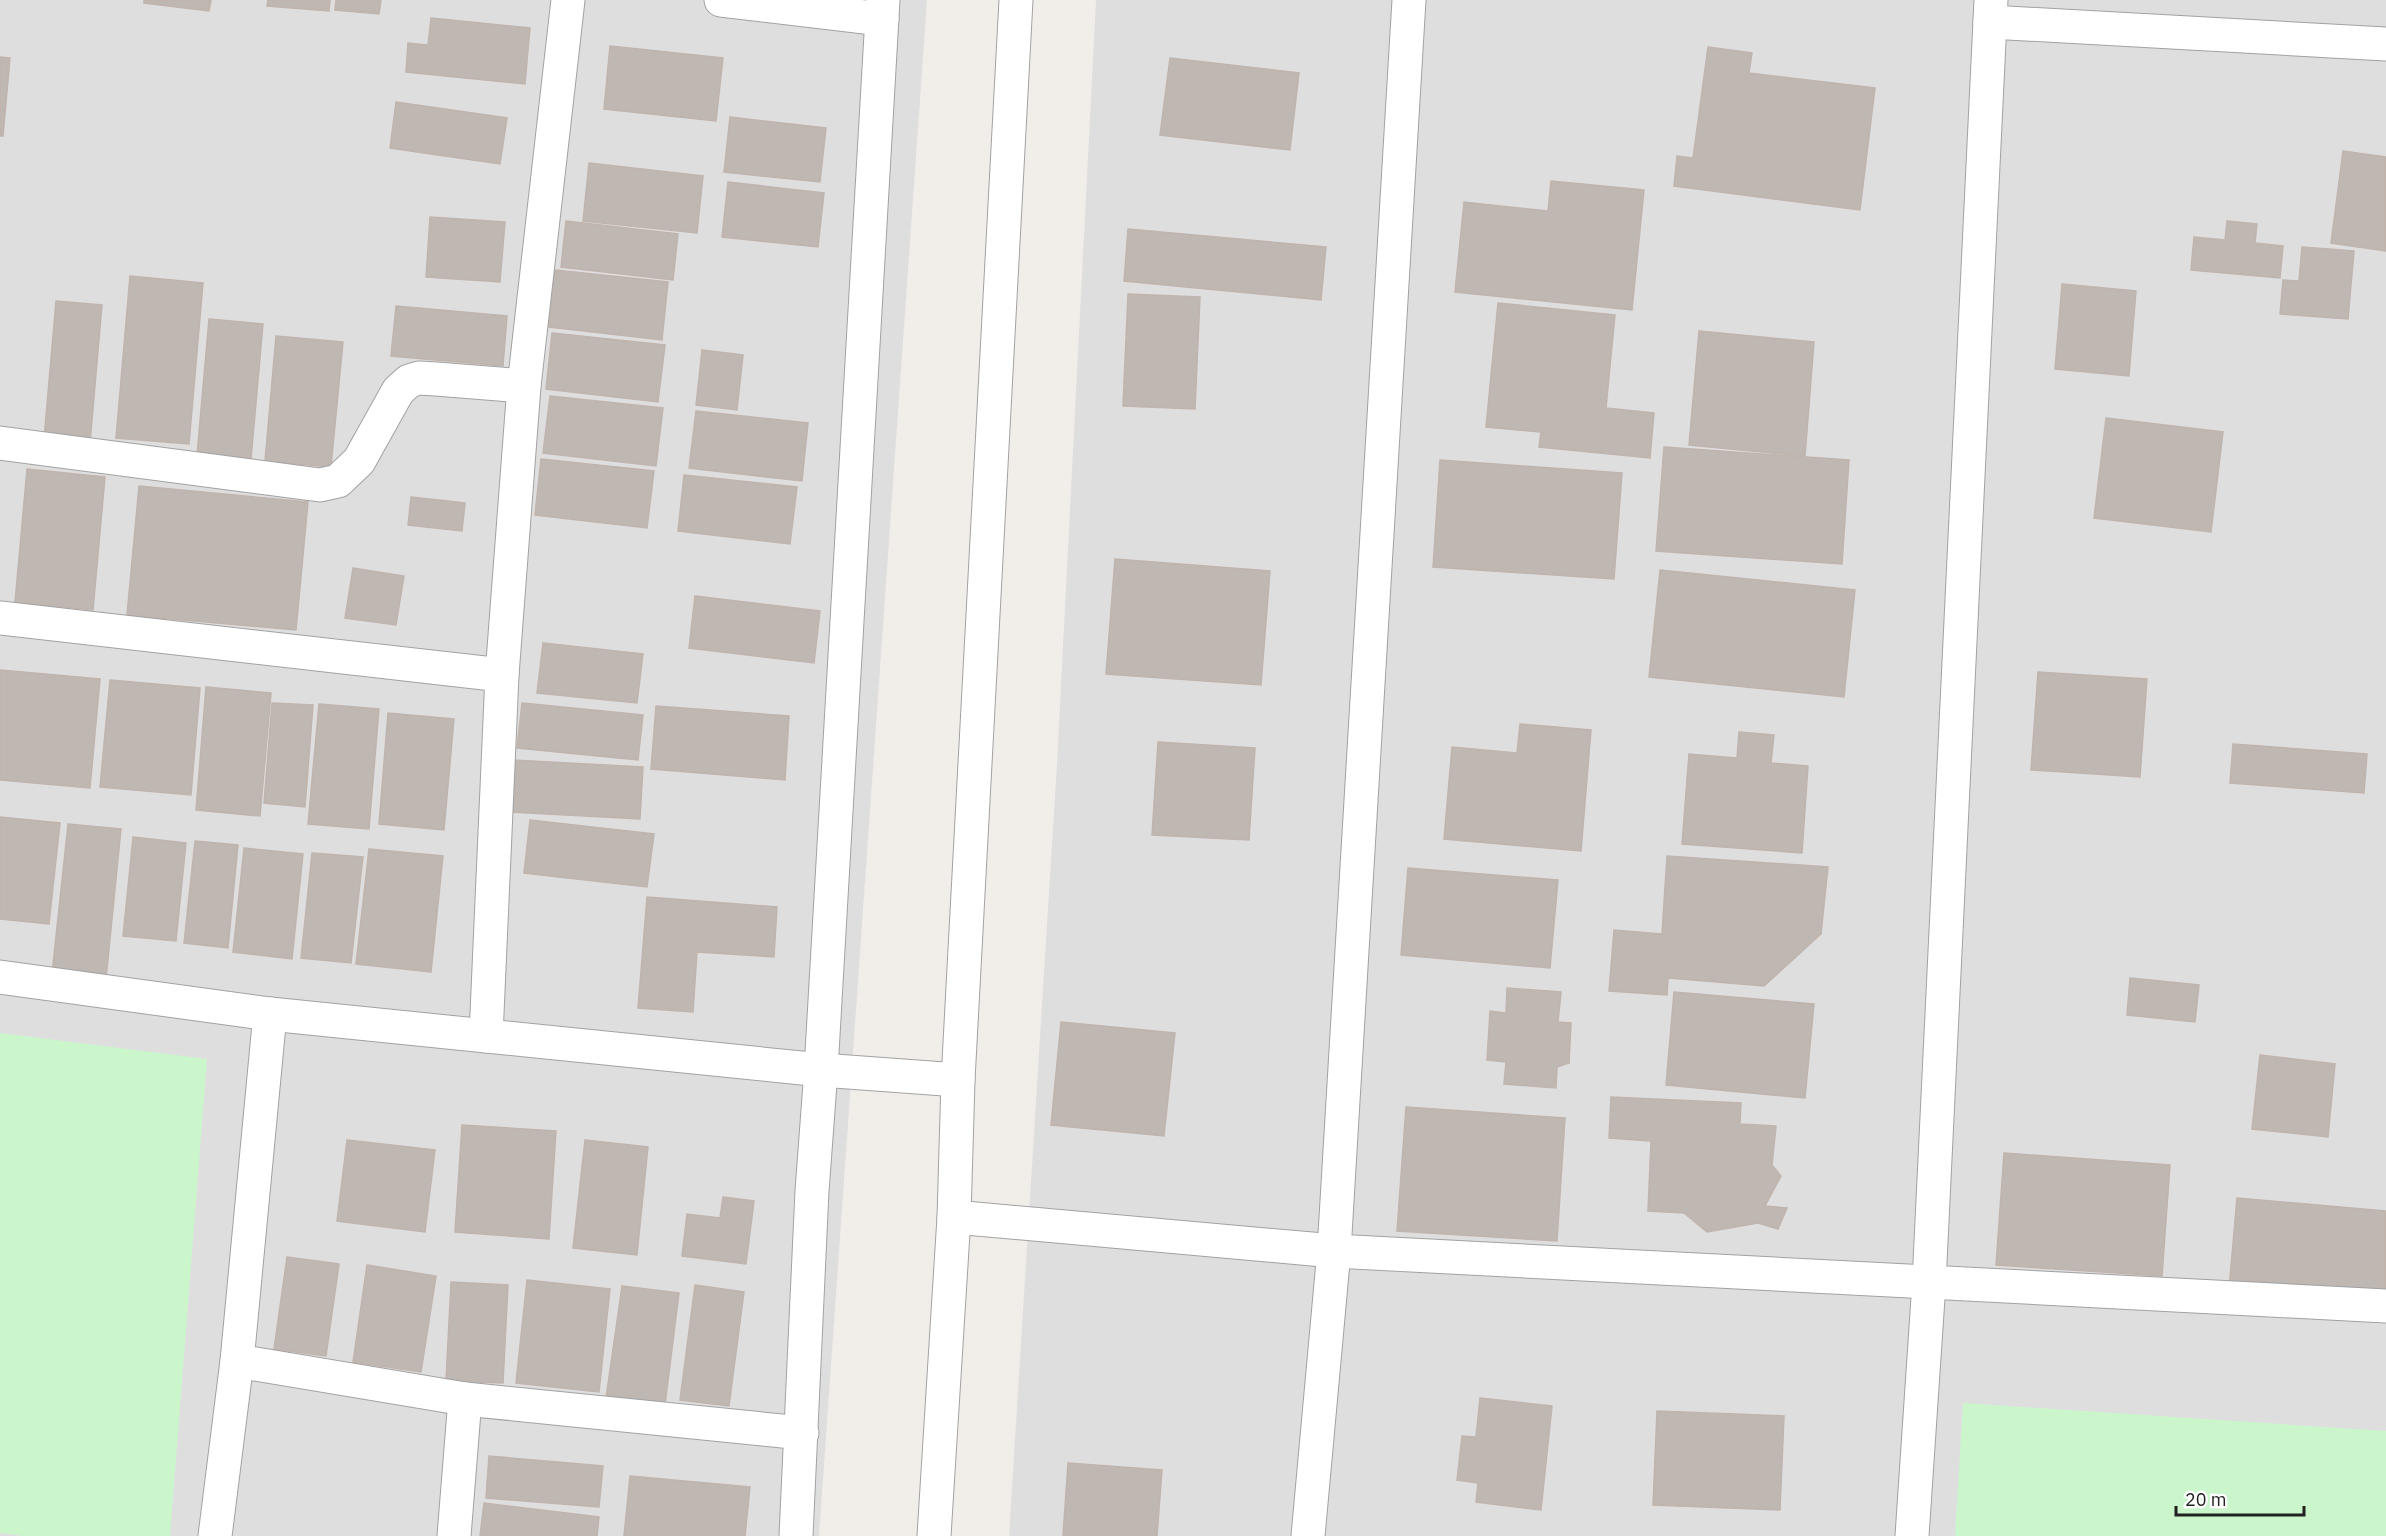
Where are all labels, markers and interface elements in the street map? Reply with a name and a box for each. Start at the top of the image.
scale bar [2176,1479,2304,1517]
text: 20 m [2185,1488,2227,1511]

